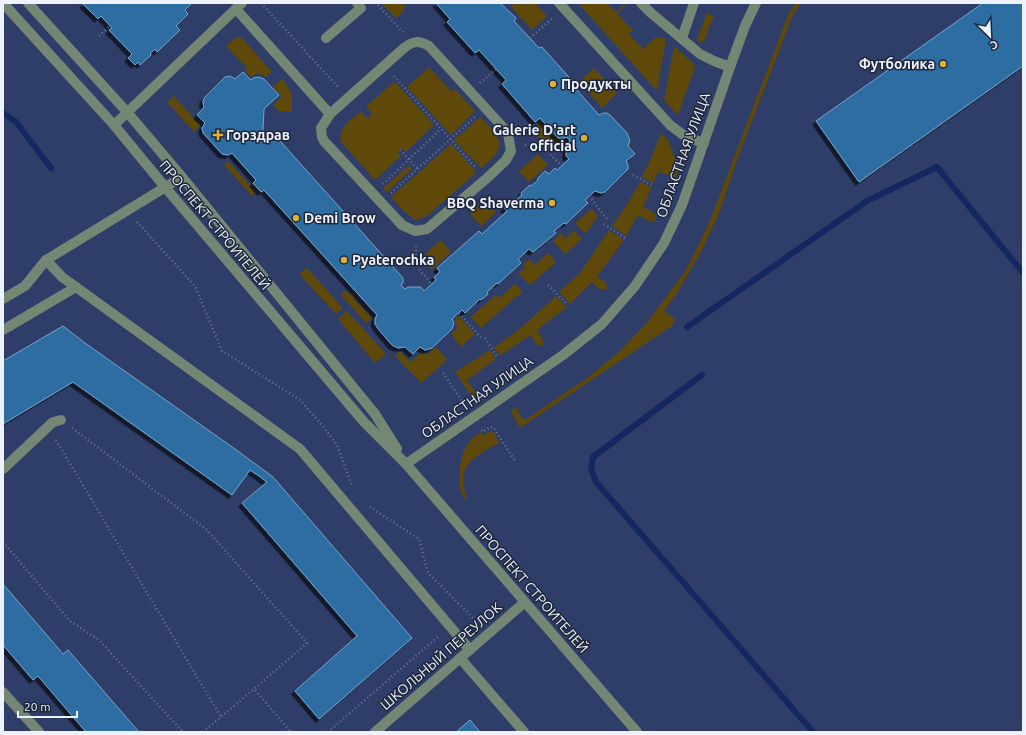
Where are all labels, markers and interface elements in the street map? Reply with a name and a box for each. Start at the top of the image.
north arrow [970,16,1010,56]
text: С [988,38,1000,52]
place label: Футболика [859,56,935,72]
marker: Футболика [938,59,948,69]
place label: Продукты [561,76,631,92]
marker: Продукты [548,79,558,89]
street label: ОБЛАСТНАЯ УЛИЦА [653,90,713,220]
place label: Galerie D'art official [492,122,576,154]
place label: Горздрав [226,127,290,143]
marker: Горздрав [213,130,223,140]
marker: Galerie D'art official [579,133,589,143]
street label: ПРОСПЕКТ СТРОИТЕЛЕЙ [156,157,275,293]
place label: BBQ Shaverma [447,195,544,211]
marker: BBQ Shaverma [547,198,557,208]
place label: Demi Brow [304,210,376,226]
marker: Demi Brow [291,213,301,223]
place label: Pyaterochka [352,252,434,268]
marker: Pyaterochka [339,255,349,265]
street label: ОБЛАСТНАЯ УЛИЦА [418,353,536,441]
street label: ПРОСПЕКТ СТРОИТЕЛЕЙ [472,521,592,656]
street label: ШКОЛЬНЫЙ ПЕРЕУЛОК [376,598,505,713]
scale bar [18,693,77,719]
text: 20 m [24,700,51,713]

